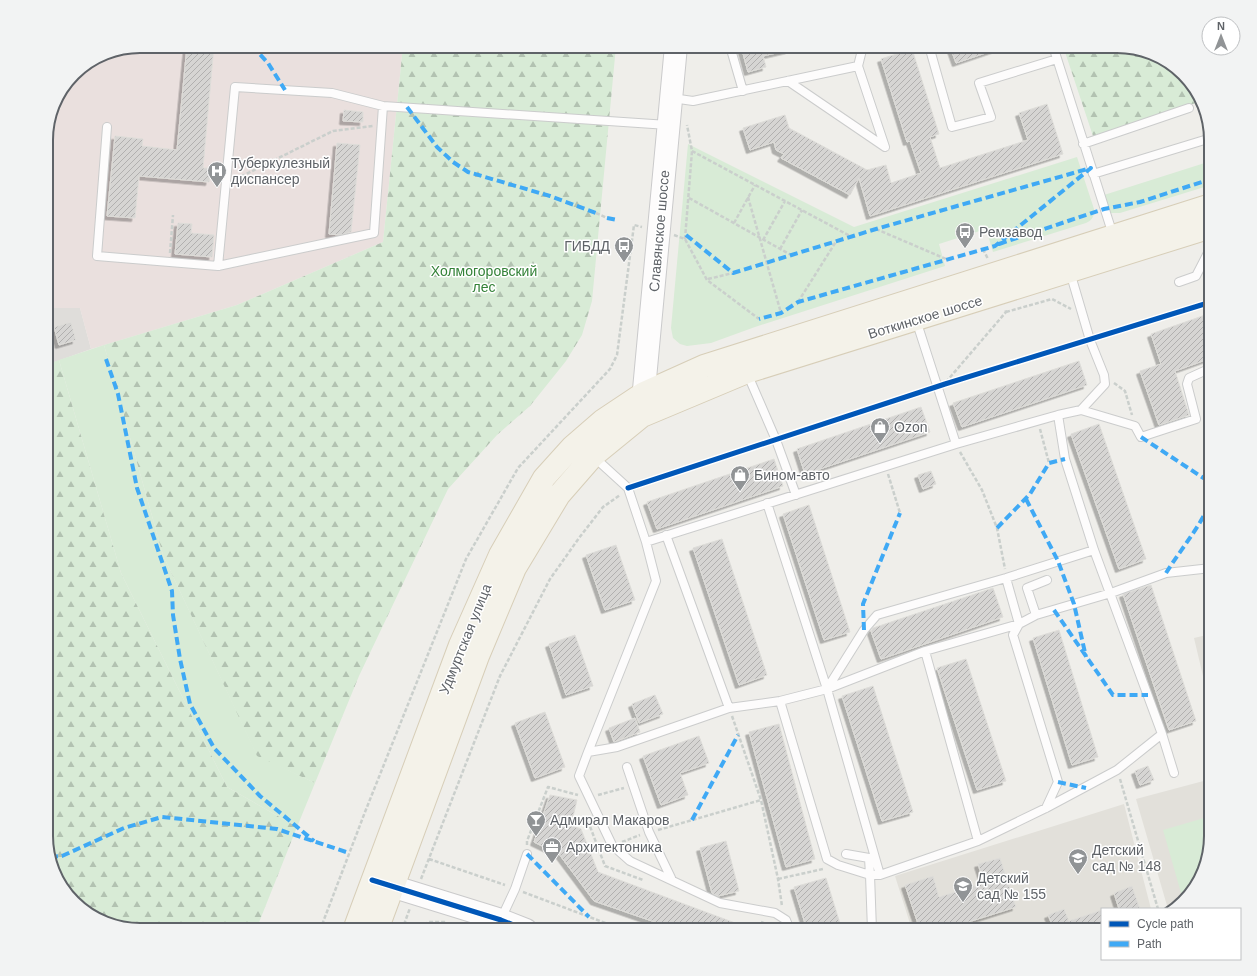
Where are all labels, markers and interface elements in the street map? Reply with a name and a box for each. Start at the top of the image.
north arrow [1201,16,1241,56]
text: N [1217,20,1225,32]
place label: Туберкулезный диспансер [231,155,330,187]
hospital icon: Туберкулезный диспансер [206,160,228,188]
street label: Славянское шоссе [646,169,672,293]
bus stop icon: Ремзавод [954,221,976,249]
place label: Ремзавод [979,224,1042,240]
bus stop icon: ГИБДД [613,235,635,263]
place label: ГИБДД [564,238,611,254]
park label: Холмогоровский лес [431,263,537,295]
street label: Воткинское шоссе [866,292,984,342]
shop icon: Ozon [869,416,891,444]
place label: Ozon [894,419,927,435]
shop icon: Бином-авто [729,464,751,492]
place label: Бином-авто [754,467,830,483]
street label: Удмуртская улица [436,581,495,696]
bar icon: Адмирал Макаров [525,809,547,837]
place label: Адмирал Макаров [550,812,669,828]
office icon: Архитектоника [541,836,563,864]
place label: Архитектоника [566,839,662,855]
place label: Детский сад № 148 [1092,842,1161,874]
school or university icon: Детский сад № 148 [1067,847,1089,875]
place label: Детский сад № 155 [977,870,1046,902]
school or university icon: Детский сад № 155 [952,875,974,903]
legend [1101,908,1241,960]
text: Cycle path [1137,917,1194,931]
text: Path [1137,937,1162,951]

